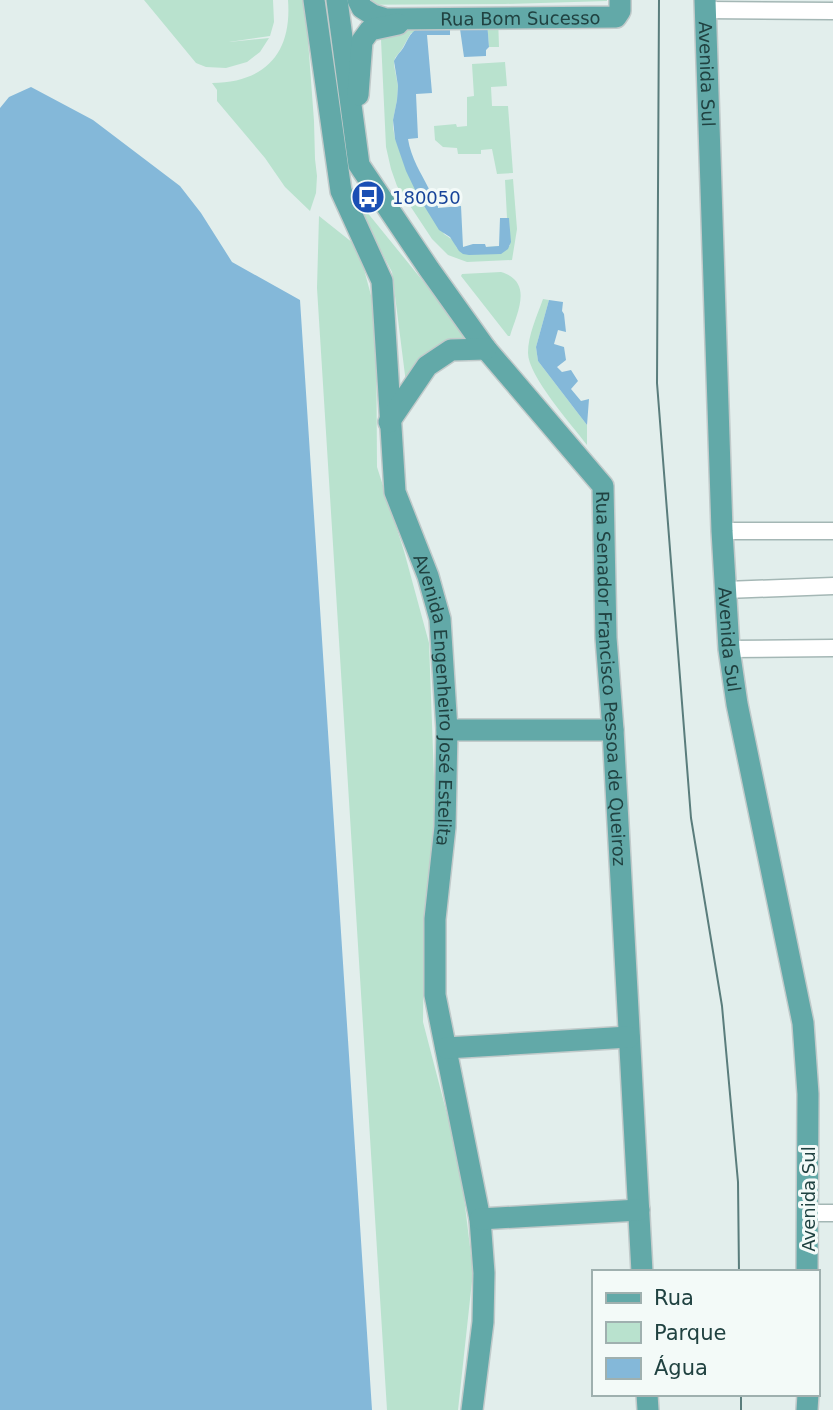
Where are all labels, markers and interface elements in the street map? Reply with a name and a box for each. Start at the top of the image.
street label: Rua Bom Sucesso [440,7,601,29]
street label: Avenida Sul [695,21,720,127]
bus stop icon: 180050 [349,178,387,216]
place label: 180050 [392,187,461,208]
street label: Rua Senador Francisco Pessoa de Queiroz [593,491,631,867]
street label: Avenida Engenheiro José Estelita [410,551,458,847]
street label: Avenida Sul [715,586,746,693]
street label: Avenida Sul [798,1146,819,1252]
legend [592,1270,819,1396]
text: Rua [654,1286,694,1310]
text: Parque [654,1321,726,1345]
text: Água [654,1355,708,1380]

